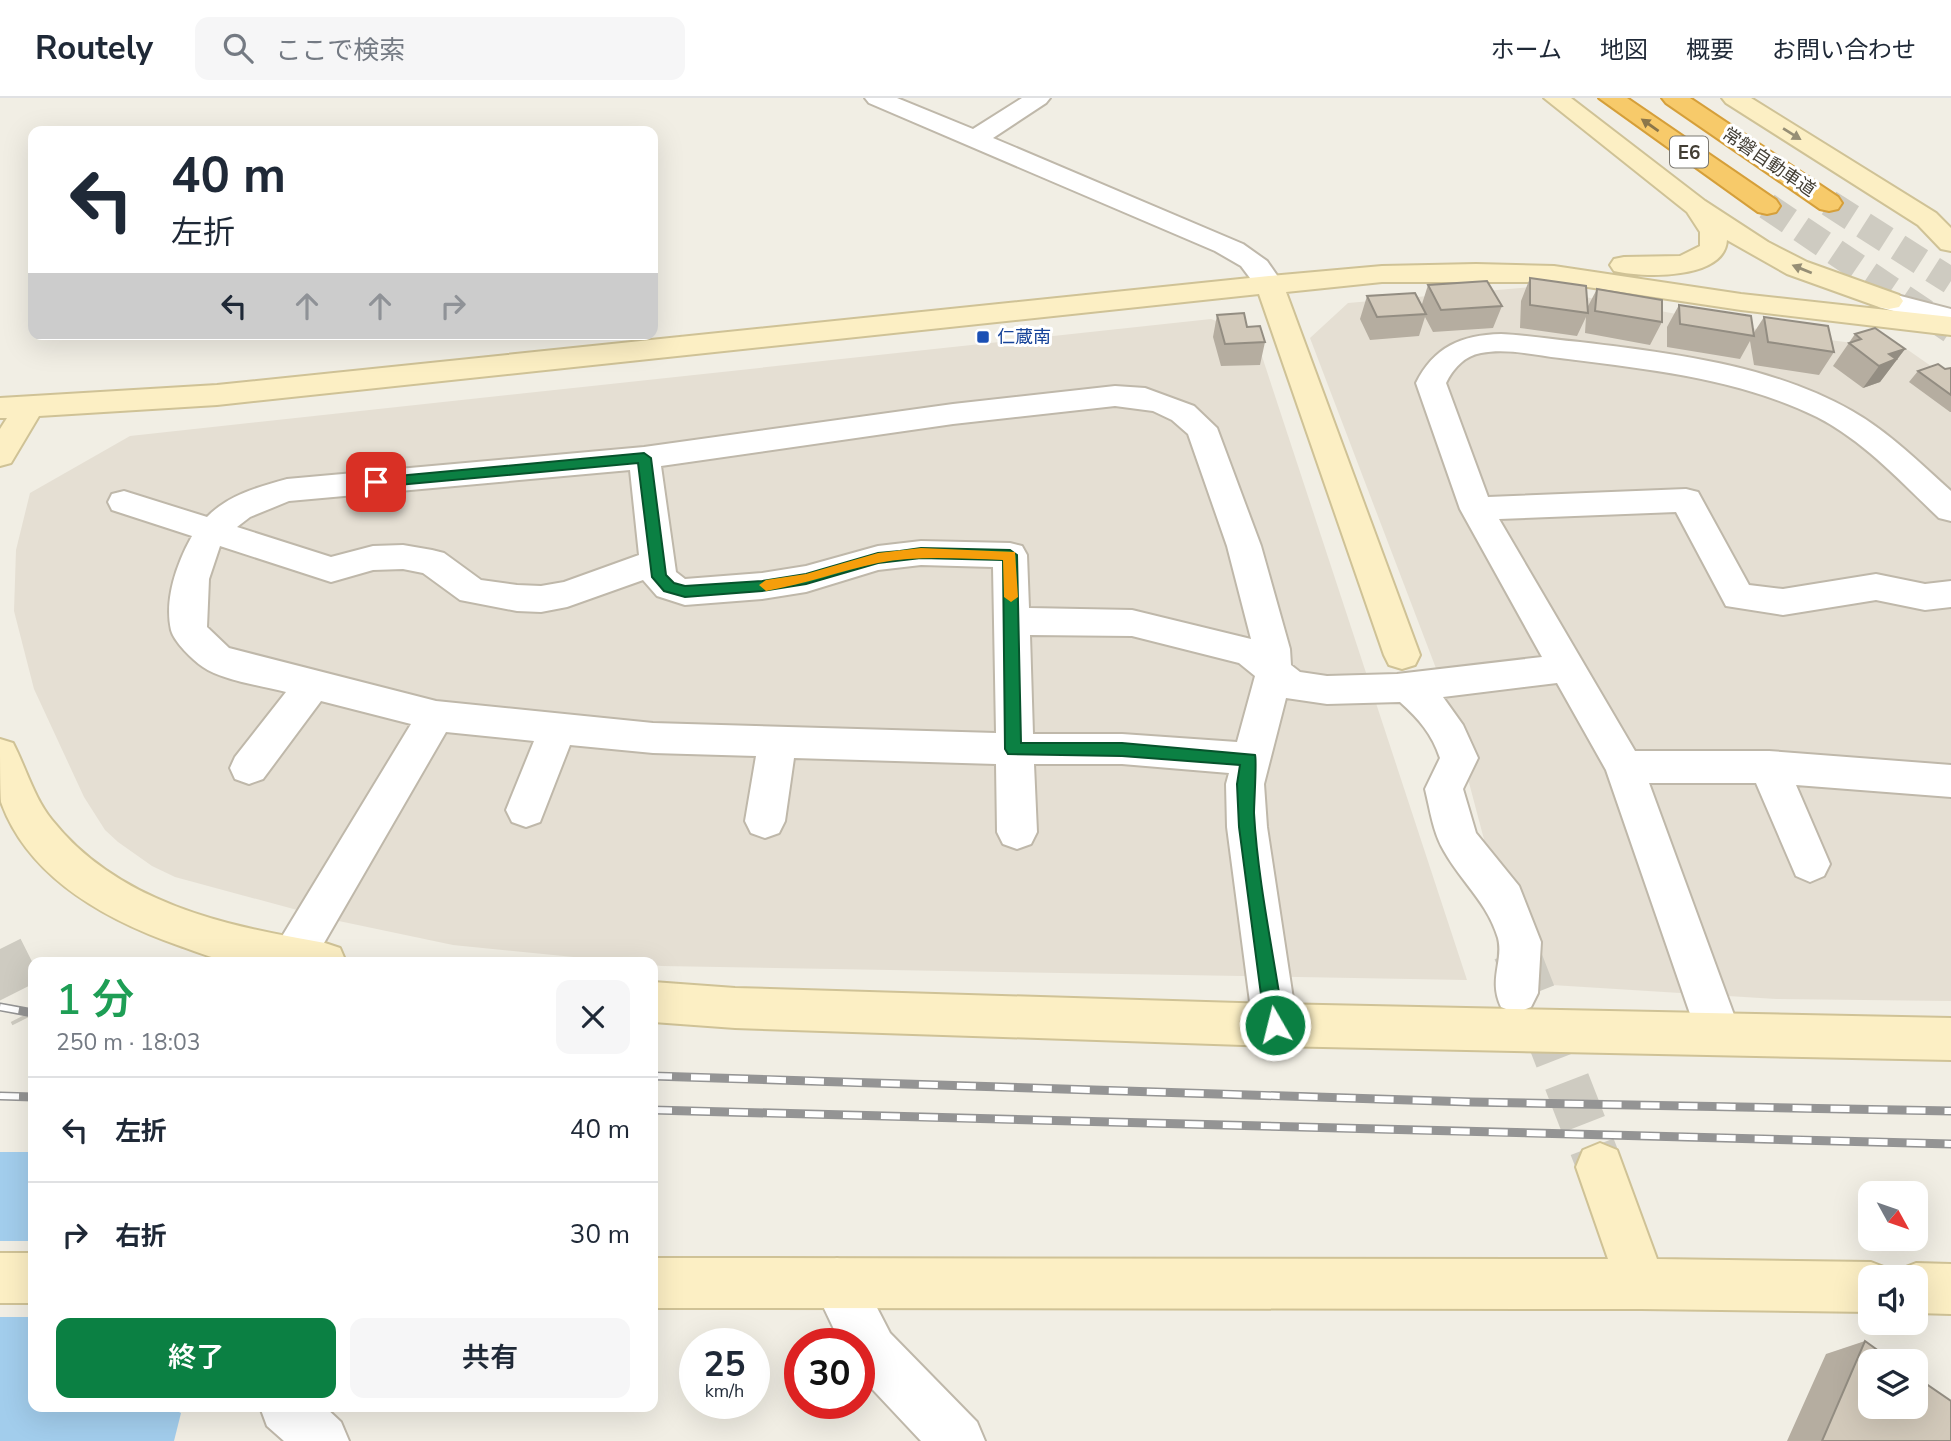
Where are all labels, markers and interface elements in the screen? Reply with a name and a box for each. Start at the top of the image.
search box [195,17,685,80]
text: Routely [35,26,153,71]
icon: search [219,29,257,67]
text: ここで検索 [275,33,405,68]
text: ホーム [1491,34,1562,66]
text: 地図 [1600,34,1648,66]
text: 概要 [1686,34,1734,66]
text: お問い合わせ [1772,34,1916,66]
one-way arrow [1641,118,1659,132]
street label: 常磐自動車道 [1718,122,1820,202]
one-way arrow [1782,128,1802,141]
road number: E6 [1670,136,1708,168]
text: 40 m [171,142,286,209]
icon: left [56,154,147,245]
text: 左折 [171,211,235,254]
one-way arrow [1791,264,1812,275]
icon: left [215,287,253,325]
icon: ahead [288,287,326,325]
icon: ahead [361,287,399,325]
icon: right [434,287,472,325]
place label: 仁蔵南 [997,325,1051,349]
marker: 仁蔵南 [975,329,991,345]
pin [346,452,406,512]
icon: arrive [357,463,395,501]
text: 1 分 [56,972,134,1029]
button: close [556,980,630,1054]
position arrow [1238,988,1312,1062]
text: 250 m · 18:03 [56,1027,201,1058]
icon: left [56,1111,94,1149]
text: 40 m [570,1112,630,1147]
text: 左折 [115,1114,167,1149]
north arrow [1858,1181,1928,1251]
map controls [1858,1181,1928,1419]
icon: right [56,1216,94,1254]
text: 30 m [570,1217,630,1252]
text: 右折 [115,1219,167,1254]
button: sound [1858,1265,1928,1335]
button: 終了 [56,1318,336,1398]
button: 共有 [350,1318,630,1398]
speed limit sign: 30 [784,1328,875,1419]
text: 25 [703,1341,746,1388]
button: layers [1858,1349,1928,1419]
text: km/h [705,1379,744,1403]

